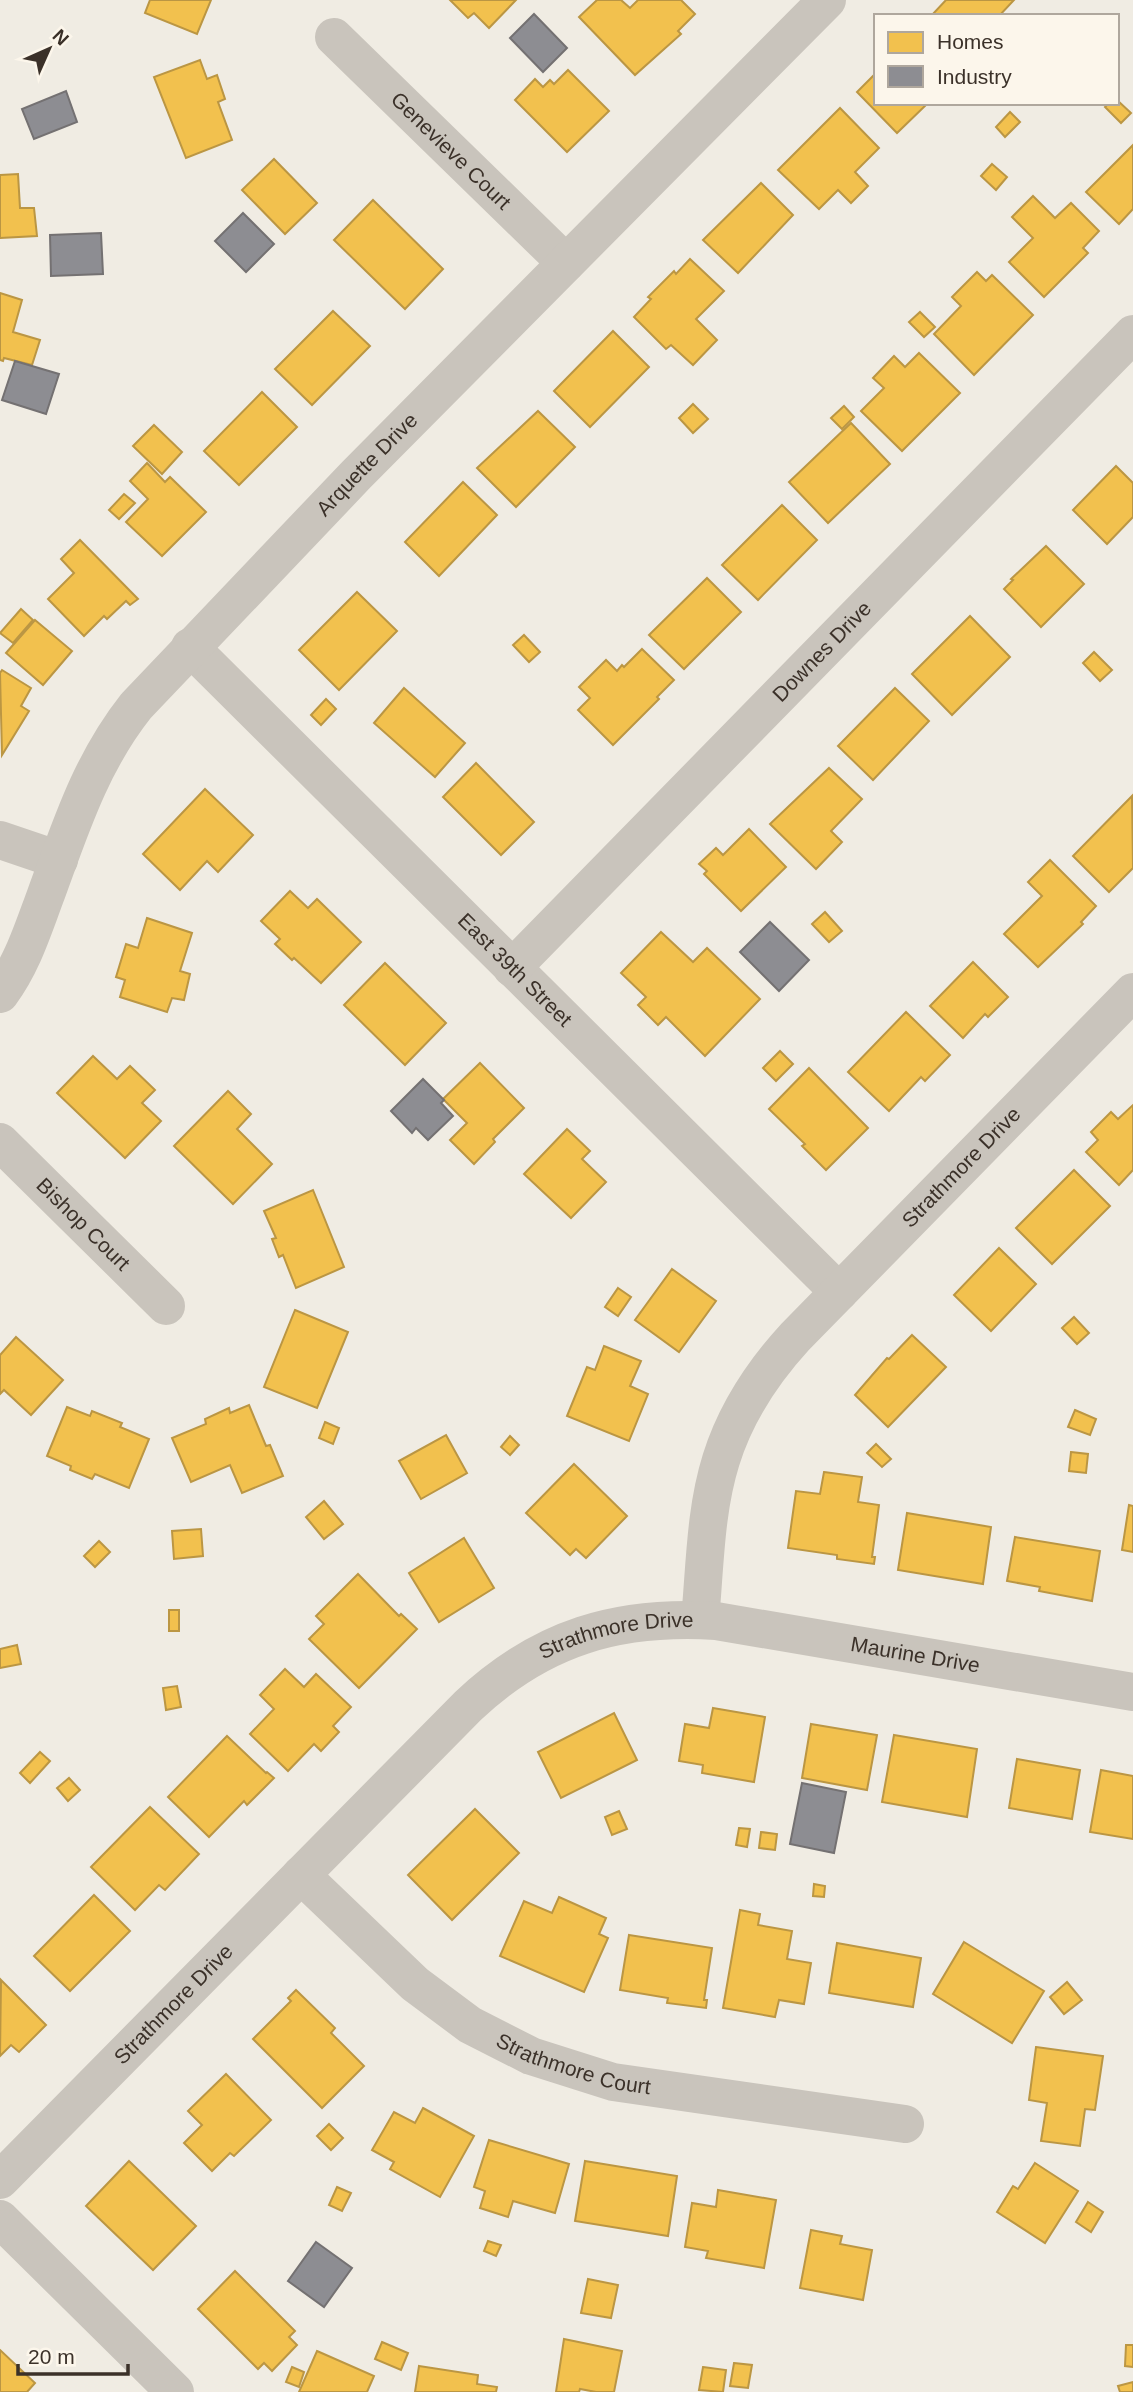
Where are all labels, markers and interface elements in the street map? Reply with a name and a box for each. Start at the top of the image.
north arrow [14,14,84,84]
legend [874,14,1119,105]
text: N [48,25,73,50]
text: Homes [937,30,1004,53]
text: Industry [937,65,1012,88]
street label: Genevieve Court [387,87,516,214]
street label: Arquette Drive [311,408,422,520]
street label: Downes Drive [768,596,876,706]
street label: East 39th Street [454,908,577,1031]
street label: Strathmore Drive [897,1102,1025,1232]
street label: Bishop Court [32,1173,135,1275]
street label: Strathmore Drive [535,1608,694,1663]
street label: Maurine Drive [849,1632,982,1677]
street label: Strathmore Drive [109,1939,237,2068]
street label: Strathmore Court [493,2028,652,2098]
scale bar [18,2332,128,2376]
text: 20 m [28,2345,75,2368]

